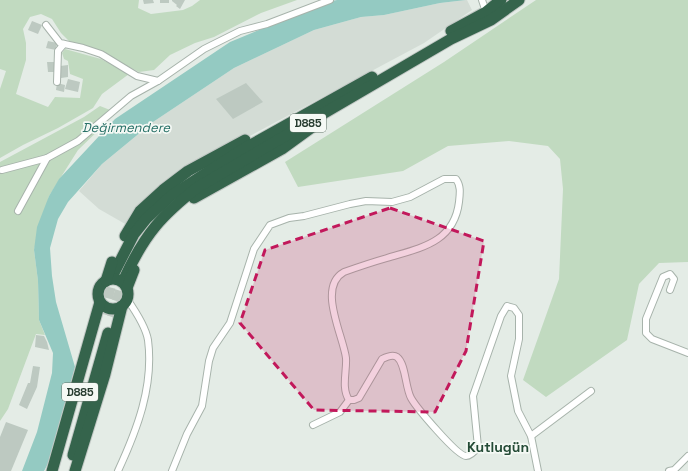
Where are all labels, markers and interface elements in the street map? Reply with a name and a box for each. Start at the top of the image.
road number: D885 [290,114,326,132]
water label: Değirmendere [82,119,171,136]
road number: D885 [62,383,98,401]
district label: Kutlugün [467,438,529,456]

